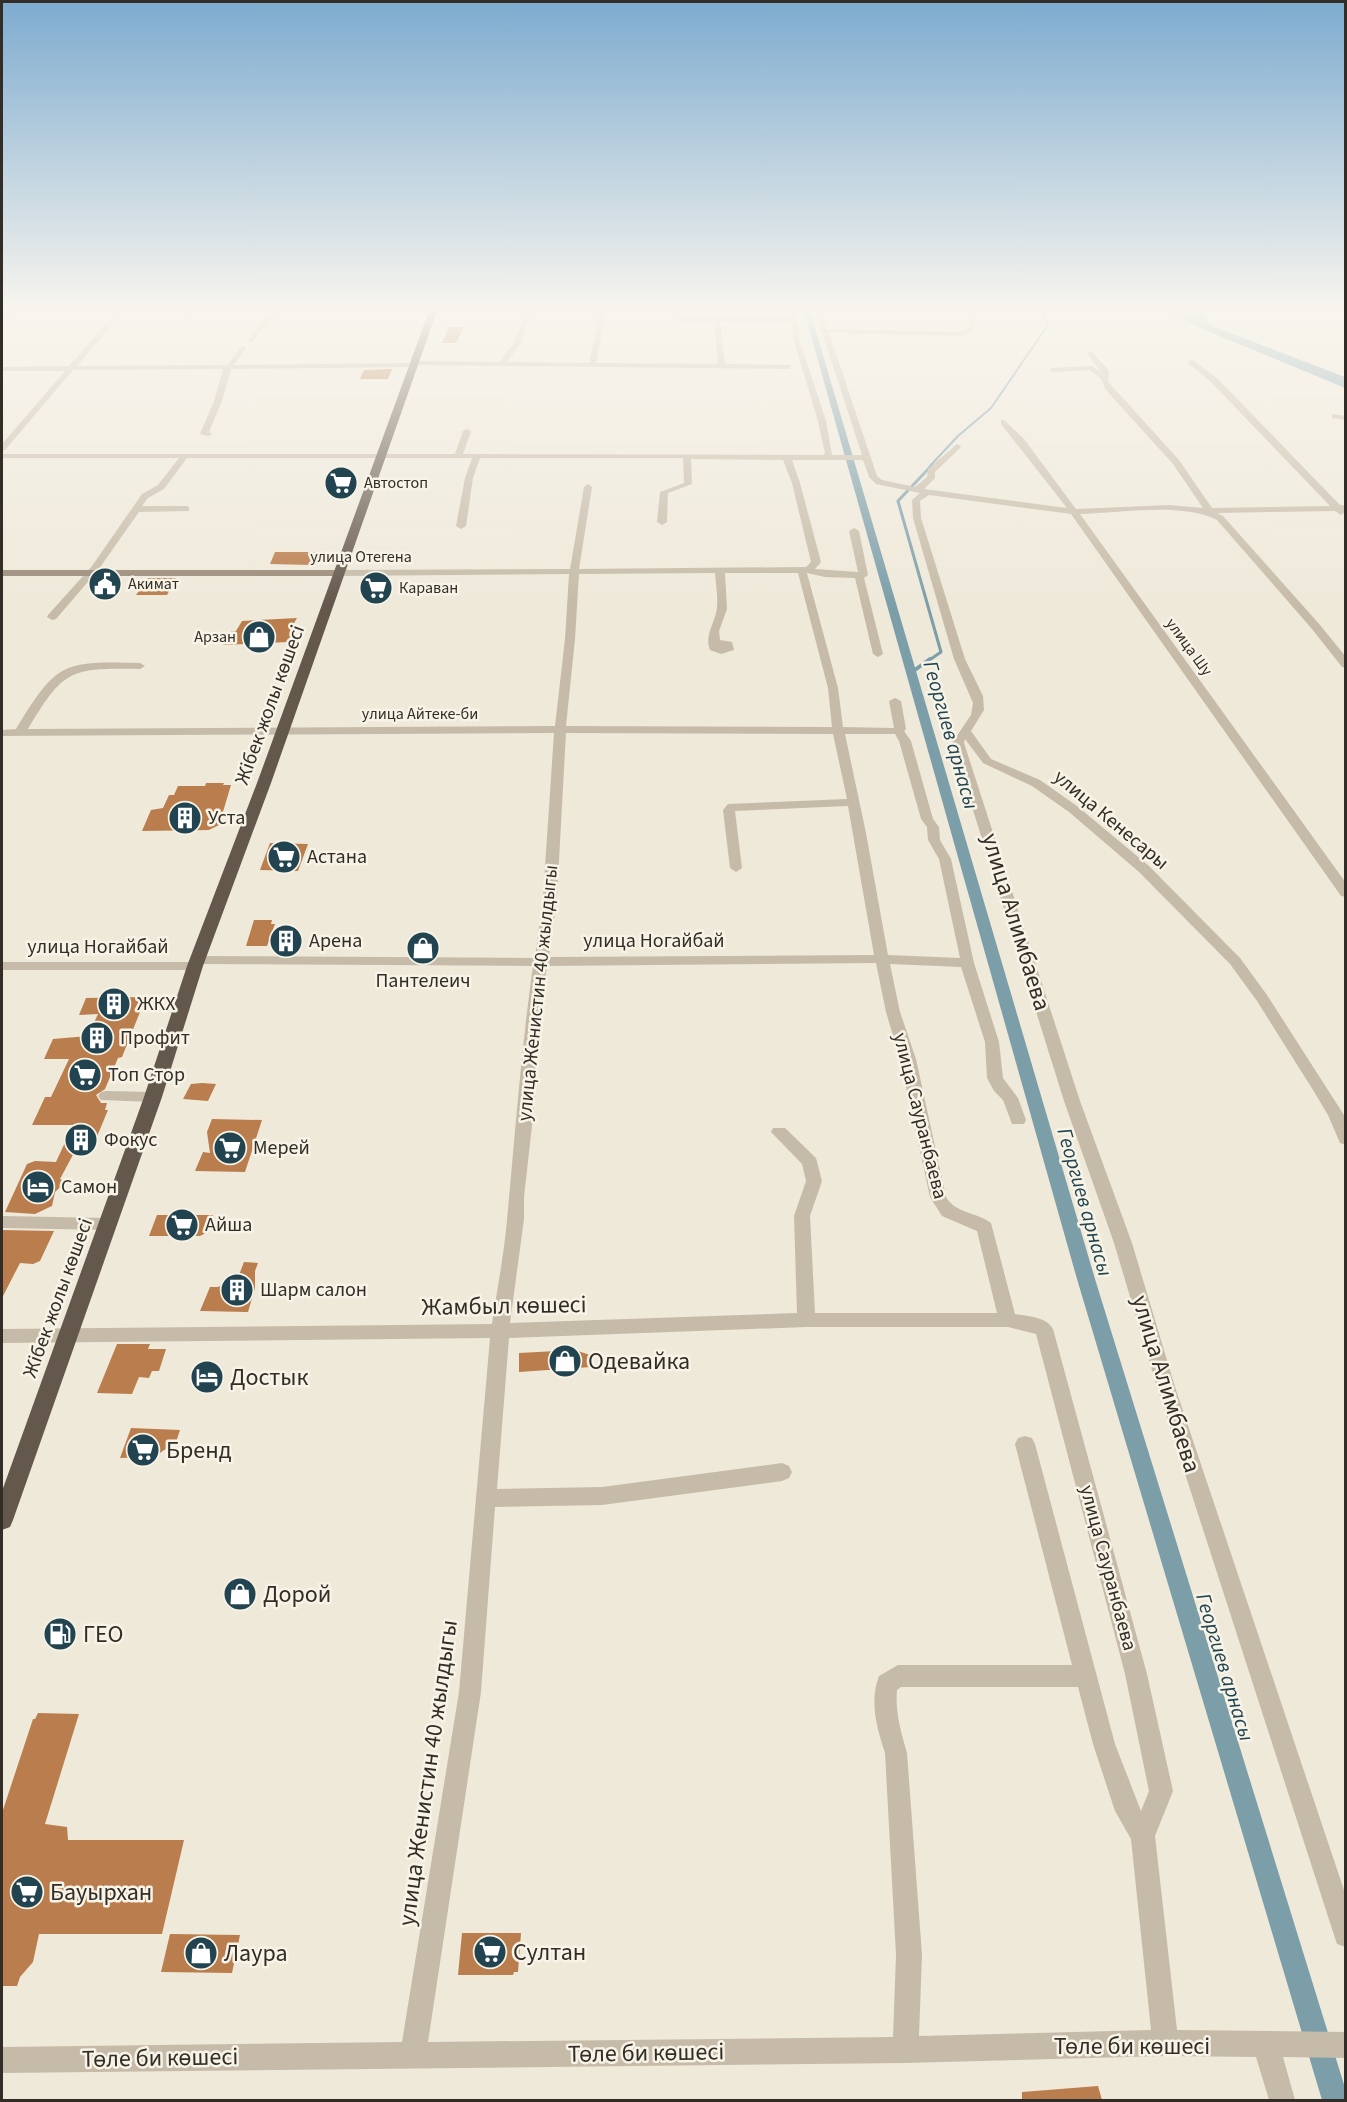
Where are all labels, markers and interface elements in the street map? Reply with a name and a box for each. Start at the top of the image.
supermarket icon: Автостоп [323,465,359,501]
place label: Автостоп [364,472,428,494]
street label: улица Отегена [310,546,412,568]
public building icon: Акимат [87,566,123,602]
supermarket icon: Караван [358,570,394,606]
place label: Акимат [128,573,179,595]
place label: Караван [399,577,458,599]
street label: улица Шу [1161,614,1218,681]
shop icon: Арзан [241,619,277,655]
street label: Жібек жолы көшесі [228,621,312,789]
place label: Арзан [194,626,236,648]
water label: Георгиев арнасы [915,657,987,813]
street label: улица Айтеке-би [362,703,478,725]
street label: улица Кенесары [1047,763,1175,877]
building icon: Уста [167,800,203,836]
place label: Уста [208,804,245,832]
street label: улица Алимбаева [972,829,1060,1015]
supermarket icon: Астана [266,839,302,875]
place label: Астана [307,843,367,871]
street label: улица Женистин 40 жылдыгы [511,863,565,1123]
building icon: Арена [268,923,304,959]
place label: Арена [309,927,362,955]
street label: улица Ногайбай [583,927,725,955]
shop icon: Пантелеич [405,930,441,966]
street label: улица Ногайбай [27,933,169,961]
place label: Пантелеич [375,967,471,995]
building icon: ЖКХ [96,986,132,1022]
place label: ЖКХ [137,990,175,1018]
building icon: Профит [79,1020,115,1056]
place label: Профит [120,1024,190,1052]
street label: улица Сауранбаева [886,1030,954,1202]
supermarket icon: Топ Стор [67,1057,103,1093]
place label: Топ Стор [108,1061,185,1089]
building icon: Фокус [63,1122,99,1158]
water label: Георгиев арнасы [1049,1124,1121,1280]
place label: Фокус [104,1126,158,1154]
supermarket icon: Мерей [212,1130,248,1166]
place label: Мерей [253,1134,310,1162]
hotel icon: Самон [20,1169,56,1205]
place label: Самон [61,1173,117,1201]
supermarket icon: Айша [164,1207,200,1243]
place label: Айша [205,1211,252,1239]
street label: Жібек жолы көшесі [16,1214,100,1382]
building icon: Шарм салон [219,1272,255,1308]
place label: Шарм салон [260,1276,367,1304]
street label: Жамбыл көшесі [421,1287,587,1325]
street label: улица Алимбаева [1122,1291,1210,1477]
shop icon: Одевайка [547,1343,583,1379]
place label: Одевайка [588,1344,690,1379]
hotel icon: Достык [189,1359,225,1395]
place label: Достык [230,1360,308,1395]
supermarket icon: Бренд [125,1432,161,1468]
place label: Бренд [166,1433,232,1468]
street label: улица Сауранбаева [1072,1482,1144,1654]
shop icon: Дорой [222,1576,258,1612]
place label: Дорой [263,1577,331,1612]
water label: Георгиев арнасы [1188,1589,1262,1745]
fuel station icon: ГЕО [42,1616,78,1652]
place label: ГЕО [83,1617,124,1652]
street label: улица Женистин 40 жылдыгы [389,1618,467,1928]
supermarket icon: Бауырхан [9,1874,45,1910]
place label: Бауырхан [50,1875,152,1910]
supermarket icon: Султан [472,1934,508,1970]
shop icon: Лаура [183,1935,219,1971]
place label: Султан [513,1935,586,1970]
place label: Лаура [224,1936,288,1971]
street label: Төле би көшесі [1054,2029,1210,2064]
street label: Төле би көшесі [568,2034,724,2072]
street label: Төле би көшесі [82,2039,238,2077]

